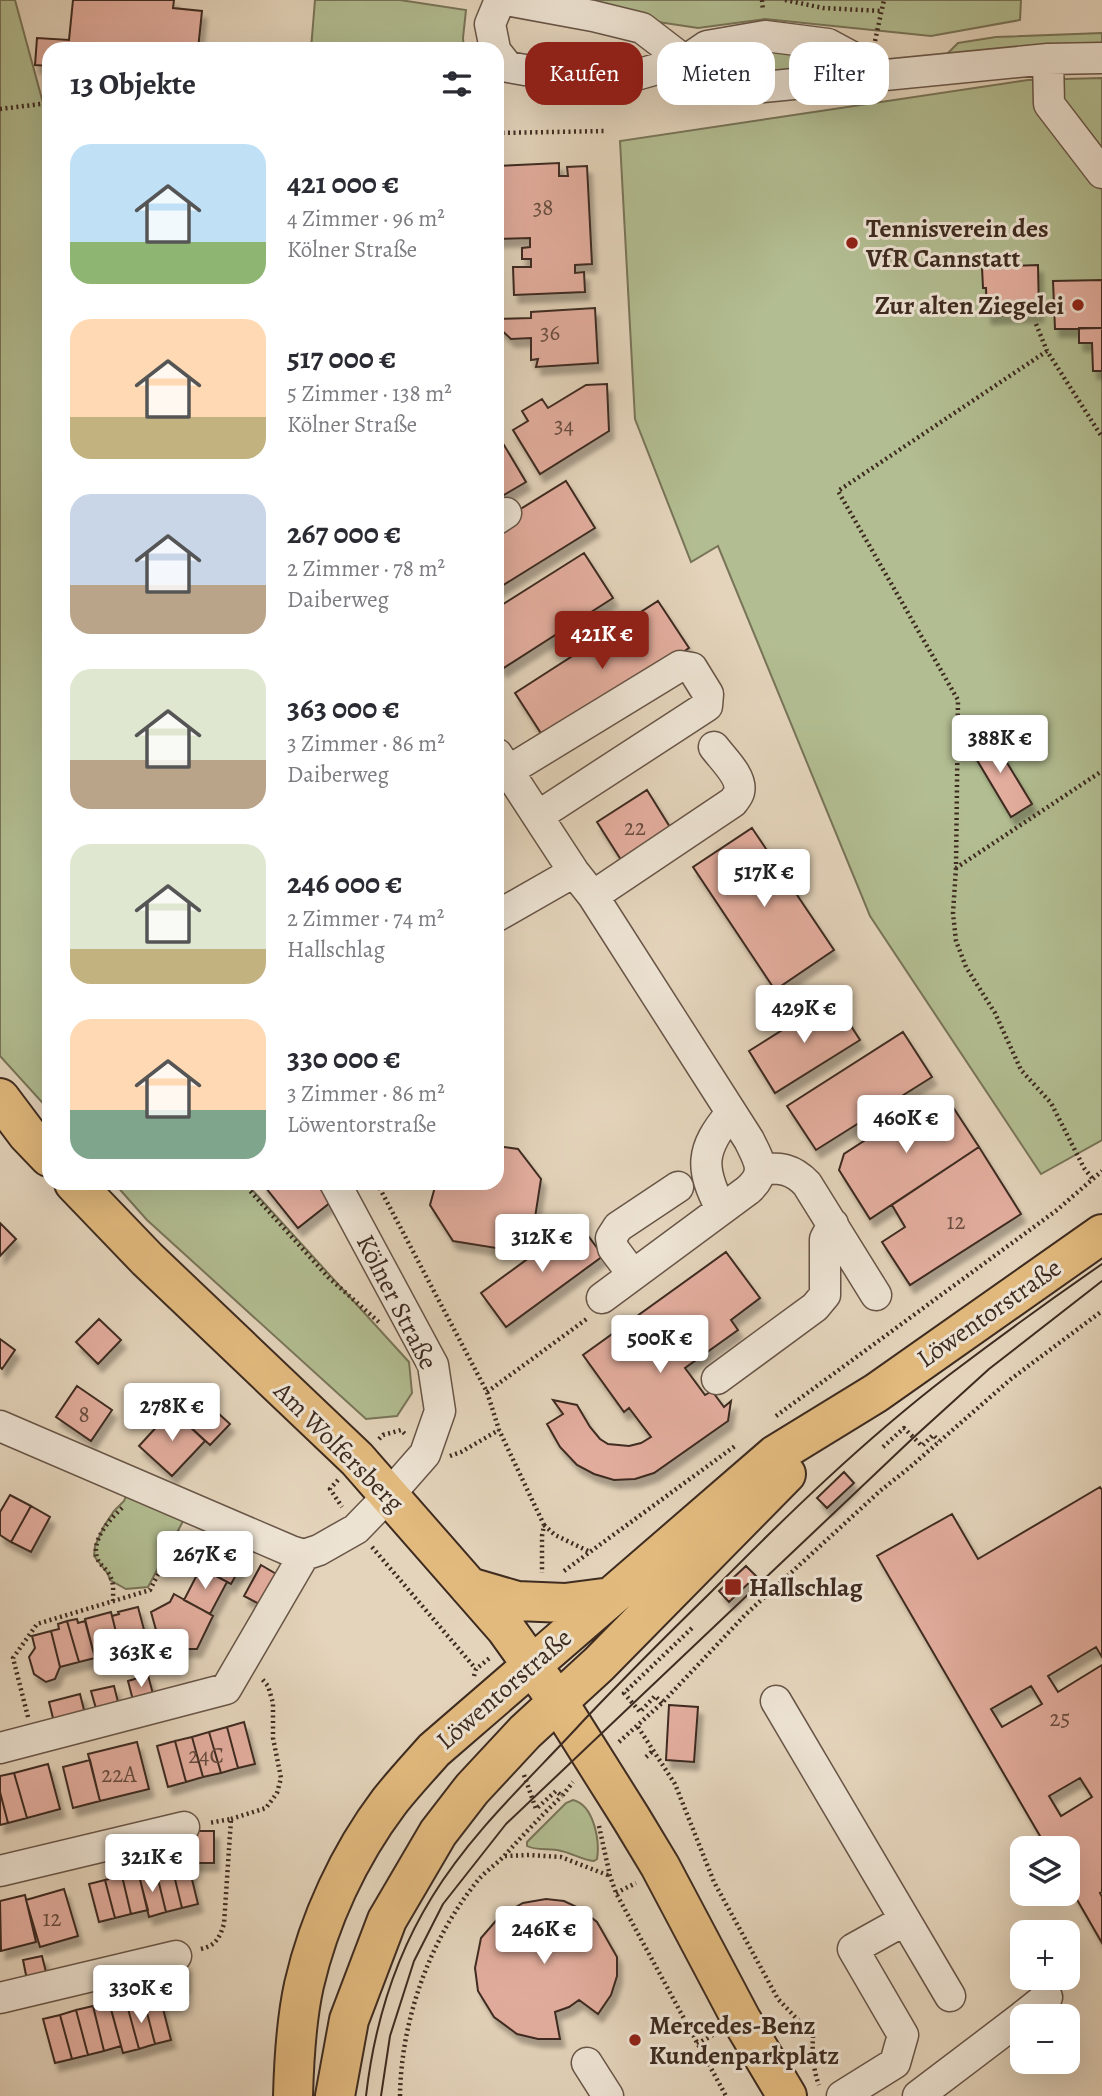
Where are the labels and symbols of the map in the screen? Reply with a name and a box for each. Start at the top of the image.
house number: 38 [533,192,553,223]
place label: Tennisverein des VfR Cannstatt [865,211,1049,276]
marker: Tennisverein des VfR Cannstatt [844,235,860,251]
place label: Zur alten Ziegelei [875,288,1064,323]
marker: Zur alten Ziegelei [1070,297,1086,313]
house number: 36 [540,317,560,348]
house number: 34 [554,410,574,441]
pin: 421K € [545,612,659,671]
pin: 388K € [943,716,1057,775]
house number: 22 [624,812,646,843]
pin: 517K € [707,850,821,909]
pin: 429K € [747,986,861,1045]
pin: 460K € [849,1096,963,1155]
house number: 12 [947,1206,965,1237]
pin: 312K € [485,1214,599,1274]
street label: Kölner Straße [348,1229,446,1375]
street label: Löwentorstraße [910,1250,1068,1376]
pin: 500K € [603,1316,717,1375]
street label: Am Wolfersberg [265,1373,412,1520]
pin: 278K € [115,1384,229,1443]
house number: 8 [78,1399,90,1430]
pin: 267K € [148,1532,262,1591]
place label: Hallschlag [749,1570,863,1605]
marker: Hallschlag [723,1577,743,1597]
street label: Löwentorstraße [429,1620,579,1758]
pin: 363K € [84,1630,198,1689]
house number: 25 [1050,1703,1070,1734]
house number: 24C [188,1740,224,1771]
house number: 22A [101,1759,137,1790]
pin: 321K € [95,1834,209,1894]
house number: 12 [43,1903,61,1934]
pin: 246K € [487,1906,601,1966]
pin: 330K € [84,1966,198,2025]
place label: Mercedes-Benz Kundenparkplatz [649,2008,839,2073]
marker: Mercedes-Benz Kundenparkplatz [627,2032,643,2048]

